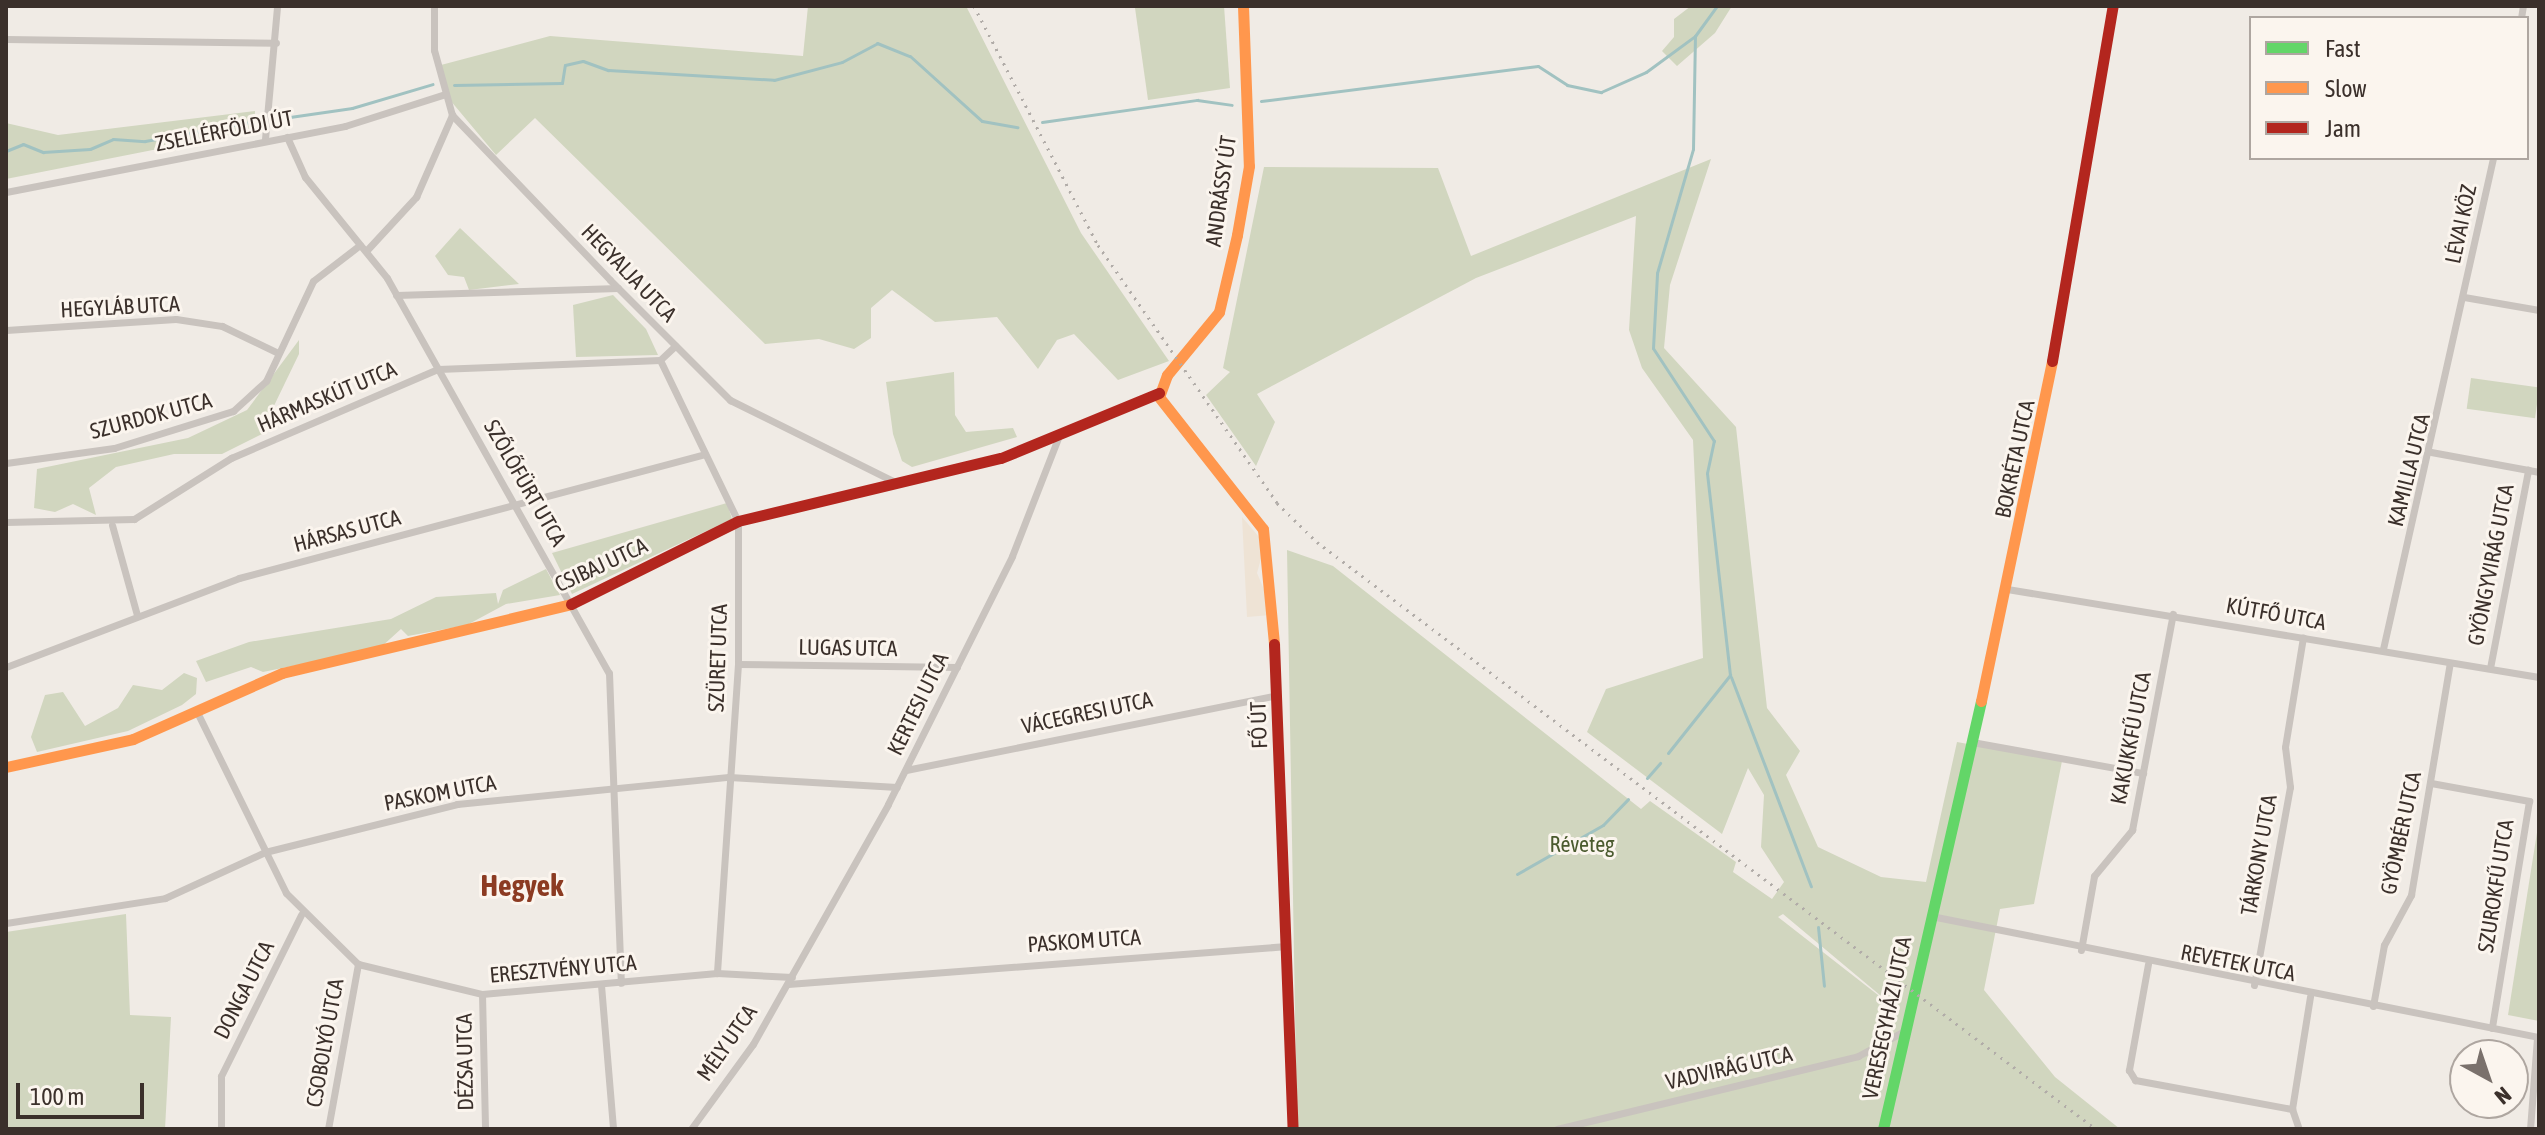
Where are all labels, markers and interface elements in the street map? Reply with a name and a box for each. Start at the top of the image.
legend [2249,16,2529,160]
text: Fast [2325,35,2361,62]
text: Slow [2325,75,2367,102]
street label: ZSELLÉRFÖLDI ÚT [153,105,295,157]
text: Jam [2325,115,2361,142]
street label: ANDRÁSSY ÚT [1200,134,1242,248]
street label: LÉVAI KÖZ [2440,182,2482,266]
street label: HEGYALJA UTCA [576,219,682,327]
street label: HEGYLÁB UTCA [60,291,180,323]
street label: HÁRMASKÚT UTCA [253,356,401,438]
street label: SZURDOK UTCA [87,387,215,445]
street label: BOKRÉTA UTCA [1990,398,2040,520]
street label: KAMILLA UTCA [2382,411,2436,529]
street label: SZŐLŐFÜRT UTCA [478,415,572,551]
street label: GYÖNGYVIRÁG UTCA [2462,482,2520,648]
street label: HÁRSAS UTCA [291,504,403,558]
street label: CSIBAJ UTCA [551,532,651,598]
street label: KÚTFŐ UTCA [2224,592,2328,636]
street label: SZÜRET UTCA [703,604,733,712]
street label: LUGAS UTCA [798,634,898,662]
street label: KERTESI UTCA [882,648,954,760]
street label: KAKUKKFŰ UTCA [2105,669,2157,807]
street label: VÁCEGRESI UTCA [1019,686,1155,740]
street label: FŐ ÚT [1245,701,1273,749]
street label: PASKOM UTCA [382,769,498,817]
street label: GYÖMBÉR UTCA [2375,769,2427,897]
street label: TÁRKONY UTCA [2235,793,2283,917]
street label: SZUROKFŰ UTCA [2472,818,2520,954]
park label: Réveteg [1549,832,1615,858]
district label: Hegyek [481,867,563,903]
street label: PASKOM UTCA [1026,924,1142,958]
street label: VERESEGYHÁZI UTCA [1857,934,1917,1102]
street label: DONGA UTCA [208,937,280,1043]
street label: REVETEK UTCA [2178,939,2298,987]
street label: ERESZTVÉNY UTCA [488,949,638,989]
street label: CSOBOLYÓ UTCA [301,977,349,1109]
street label: MÉLY UTCA [691,1000,763,1086]
street label: DÉZSA UTCA [451,1013,479,1111]
north arrow [2449,1039,2529,1119]
street label: VADVIRÁG UTCA [1663,1041,1795,1095]
scale bar [20,1067,148,1117]
text: N [2490,1082,2516,1110]
text: 100 m [30,1083,84,1110]

